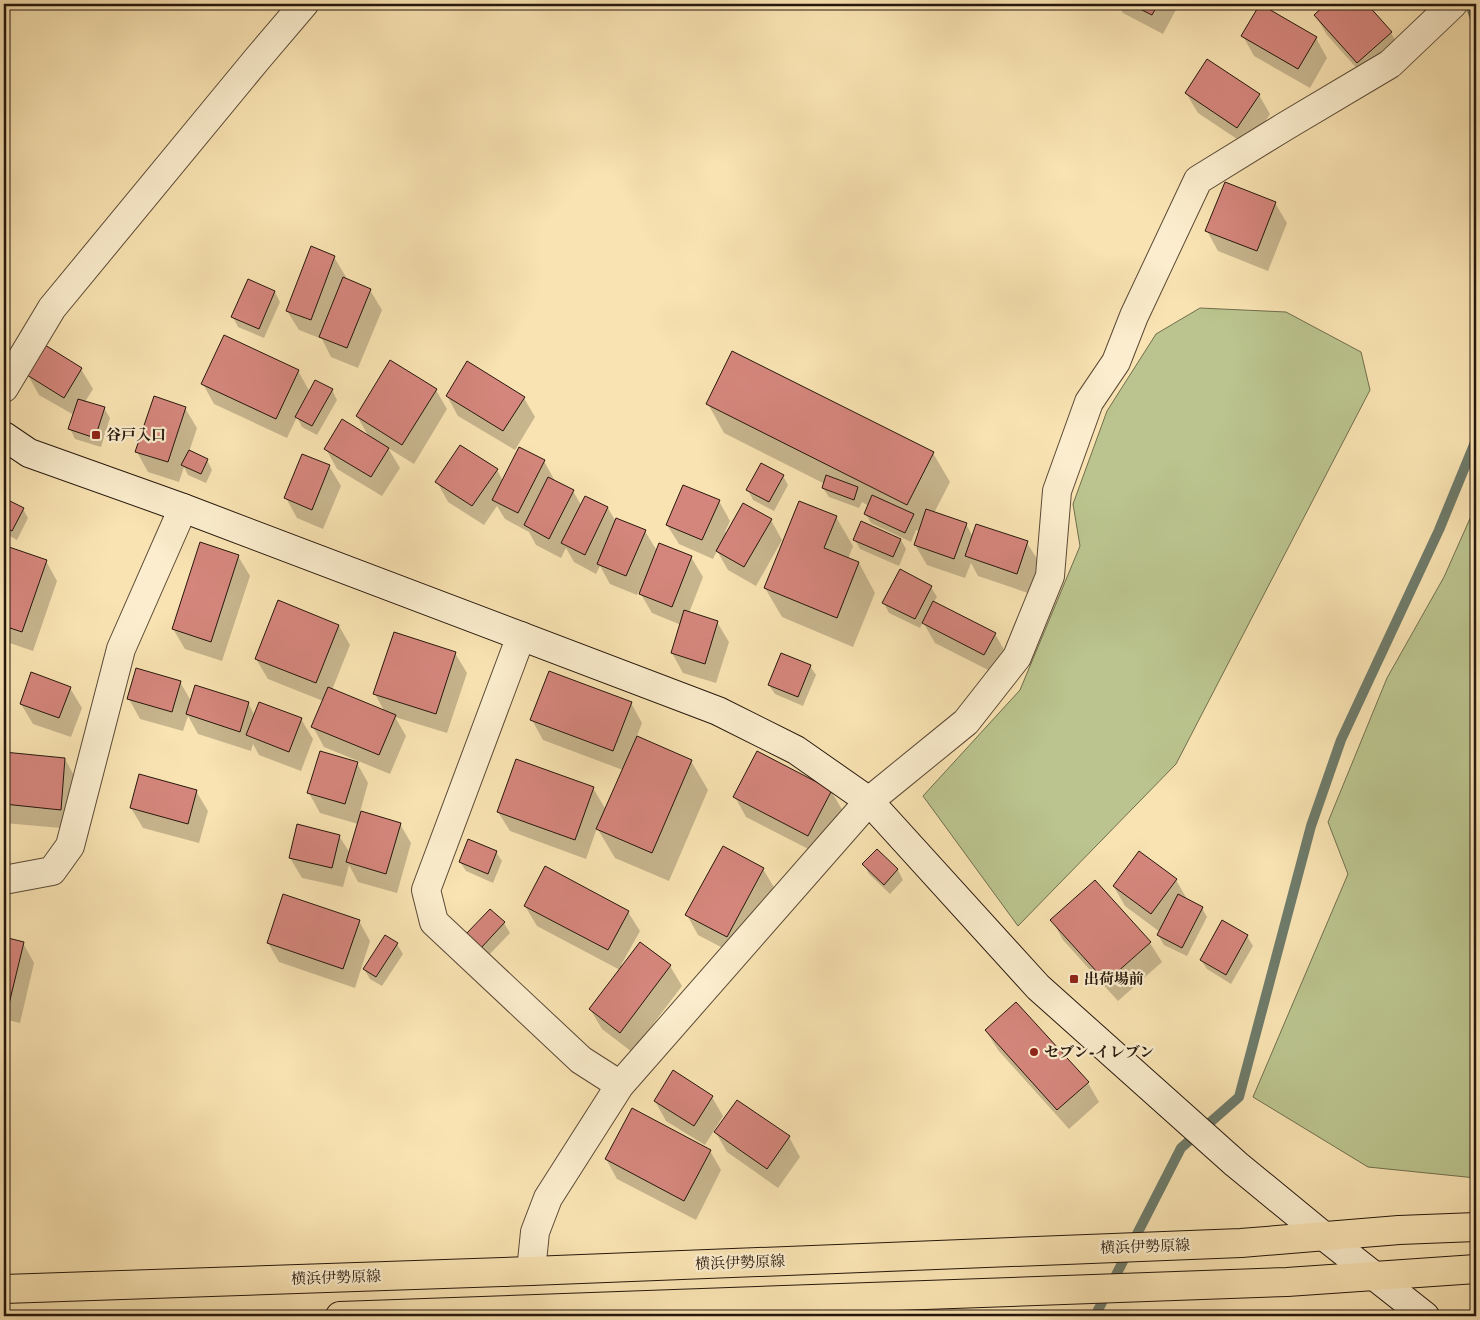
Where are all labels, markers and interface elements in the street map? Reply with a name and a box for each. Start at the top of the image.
place label: 谷戸入口 [106,426,166,445]
marker: 谷戸入口 [90,429,102,441]
place label: 出荷場前 [1084,970,1144,989]
marker: 出荷場前 [1068,973,1080,985]
place label: セブン-イレブン [1044,1043,1154,1062]
marker: セブン-イレブン [1028,1046,1040,1058]
street label: 横浜伊勢原線 [1100,1236,1190,1258]
street label: 横浜伊勢原線 [695,1252,785,1274]
street label: 横浜伊勢原線 [291,1267,381,1289]

